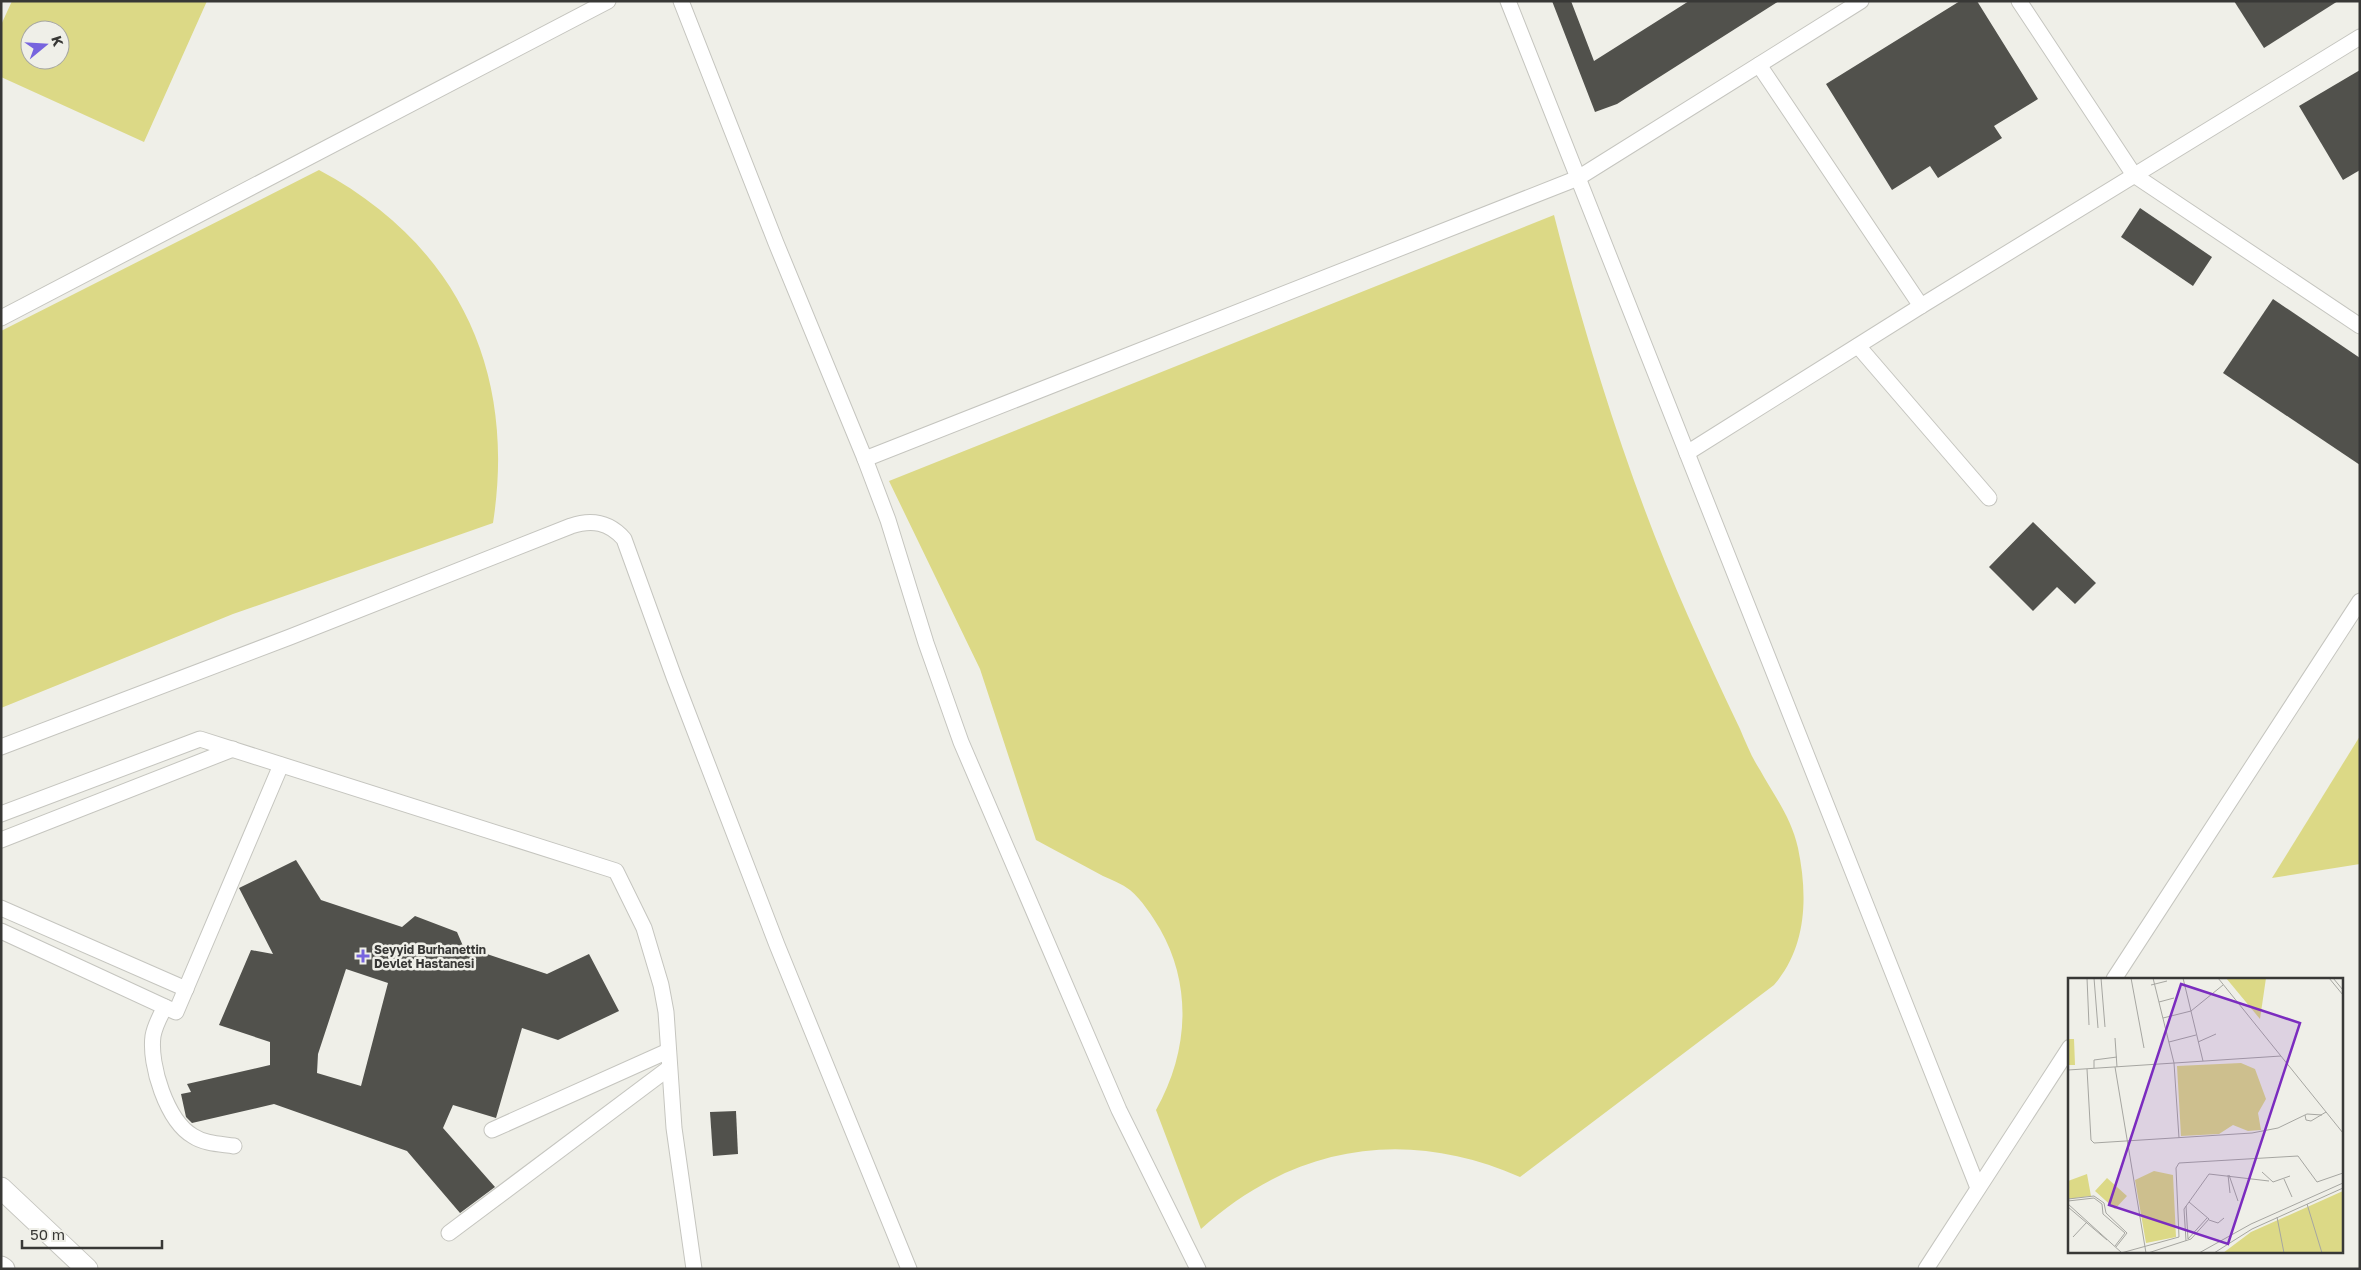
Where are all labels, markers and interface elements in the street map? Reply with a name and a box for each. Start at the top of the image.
north arrow [20,20,70,70]
text: K [48,33,67,48]
place label: Seyyid Burhanettin Devlet Hastanesi [374,942,486,971]
marker: Seyyid Burhanettin Devlet Hastanesi [356,949,370,963]
inset map [2068,978,2344,1252]
scale bar [22,1218,162,1250]
text: 50 m [30,1225,65,1243]

